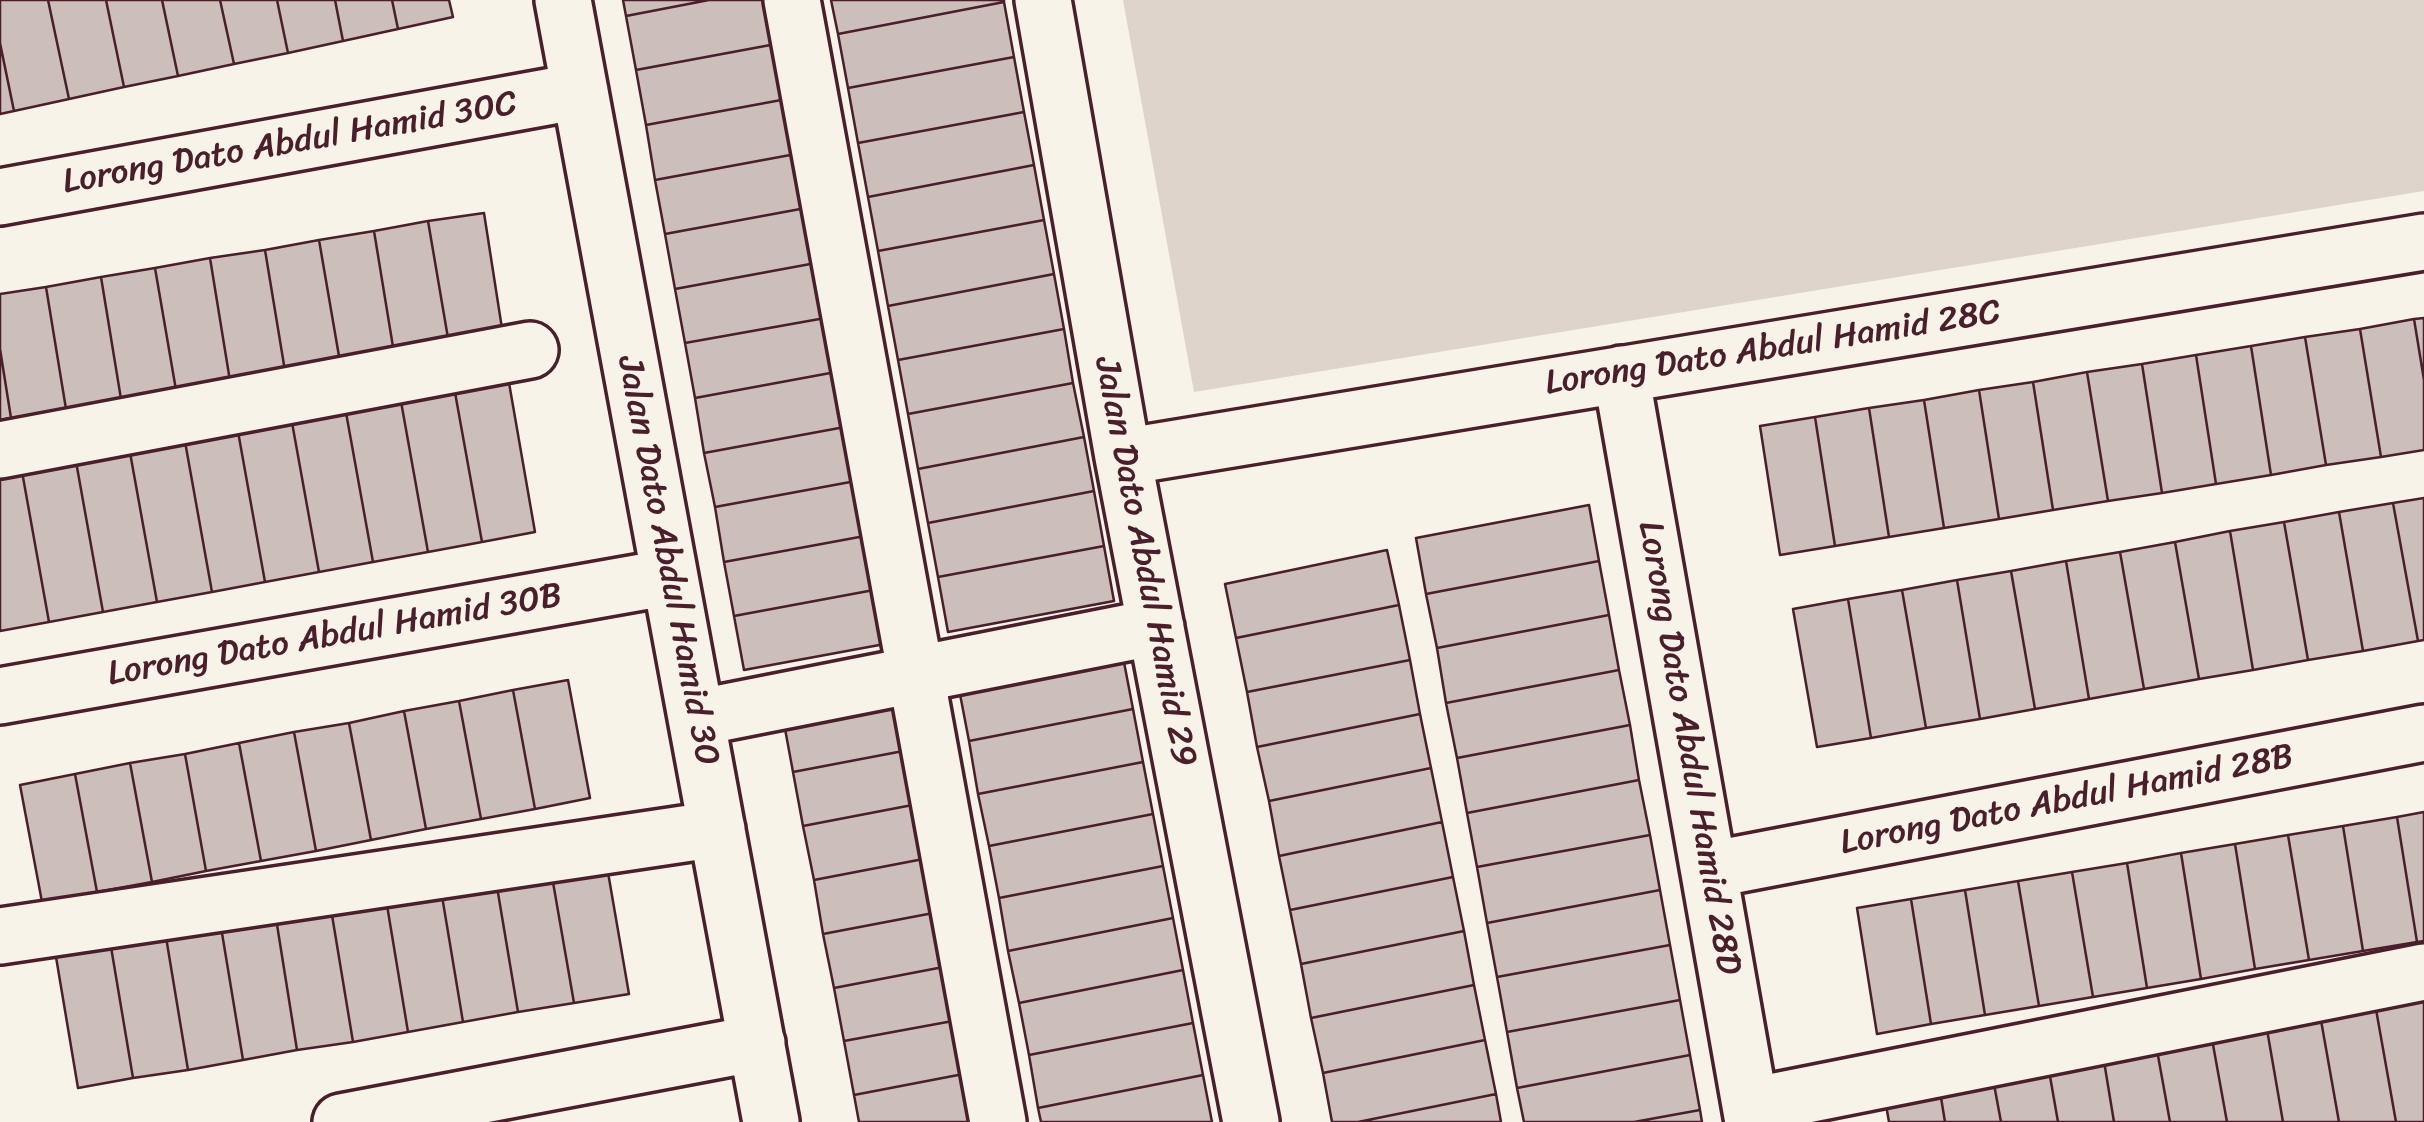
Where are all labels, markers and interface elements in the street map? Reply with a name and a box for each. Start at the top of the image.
street label: Lorong Dato Abdul Hamid 30C [60,83,520,205]
street label: Lorong Dato Abdul Hamid 28C [1542,292,2004,406]
street label: Jalan Dato Abdul Hamid 30 [607,353,727,769]
street label: Jalan Dato Abdul Hamid 29 [1084,353,1204,771]
street label: Lorong Dato Abdul Hamid 28D [1627,518,1749,978]
street label: Lorong Dato Abdul Hamid 30B [105,575,565,697]
street label: Lorong Dato Abdul Hamid 28B [1837,736,2297,866]

